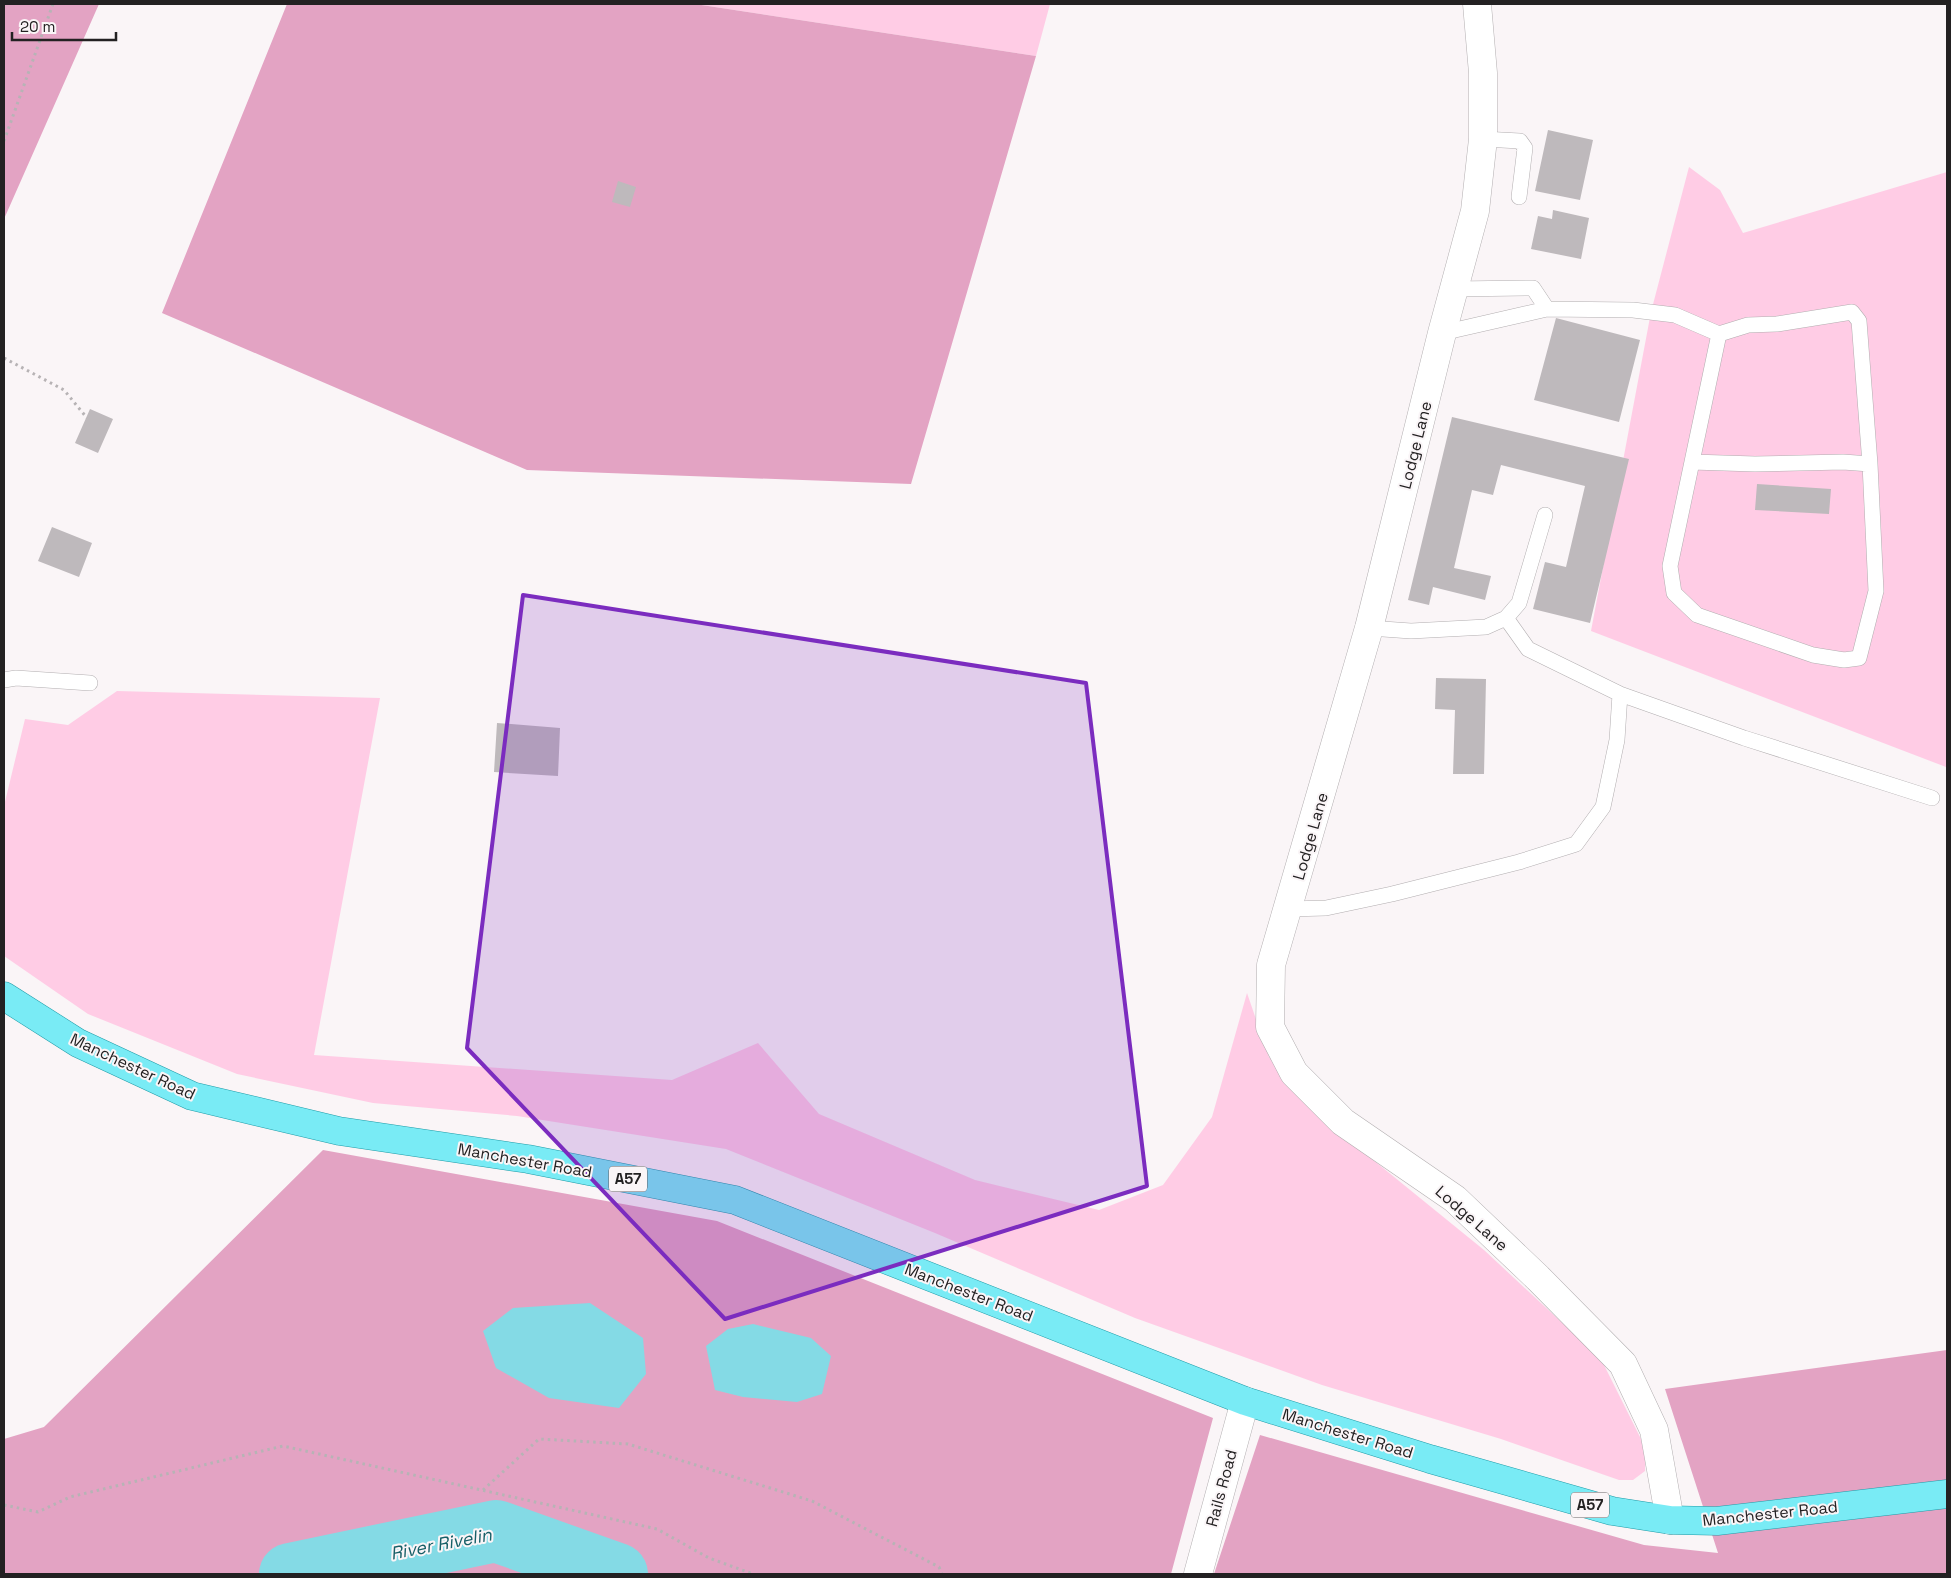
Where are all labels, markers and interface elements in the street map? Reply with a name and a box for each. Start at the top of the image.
scale bar [12,10,116,42]
text: 20 m [20,17,55,36]
street label: Lodge Lane [1394,399,1437,491]
street label: Lodge Lane [1288,790,1333,882]
street label: Manchester Road [67,1028,199,1105]
street label: Manchester Road [456,1138,594,1183]
road number: A57 [609,1166,647,1192]
street label: Lodge Lane [1431,1181,1513,1256]
street label: Manchester Road [902,1258,1036,1327]
street label: Manchester Road [1280,1404,1416,1463]
street label: Rails Road [1201,1447,1242,1529]
road number: A57 [1571,1492,1609,1518]
street label: Manchester Road [1701,1496,1839,1531]
water label: River Rivelin [388,1522,494,1565]

